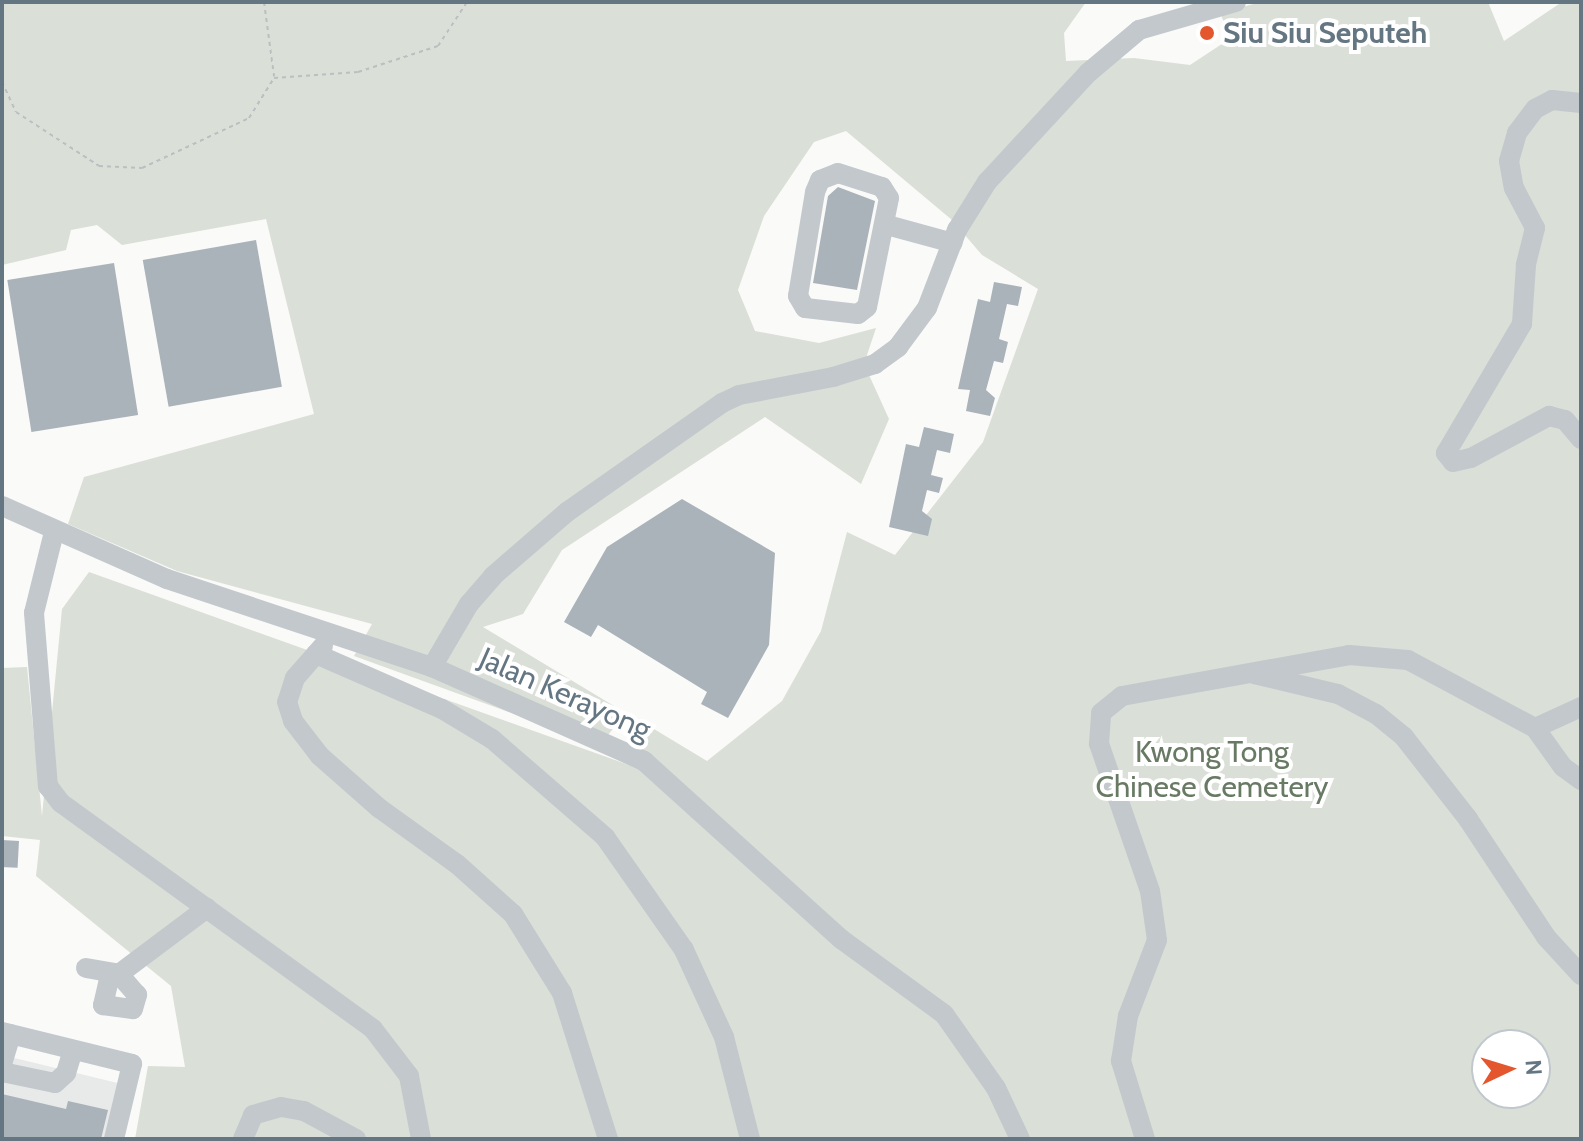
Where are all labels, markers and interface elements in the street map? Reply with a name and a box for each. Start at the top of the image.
place label: Siu Siu Seputeh [1223,15,1427,51]
marker: Siu Siu Seputeh [1198,24,1216,42]
street label: Jalan Kerayong [474,640,656,748]
park label: Kwong Tong Chinese Cemetery [1096,734,1328,804]
north arrow [1471,1029,1551,1109]
text: N [1519,1059,1547,1076]

